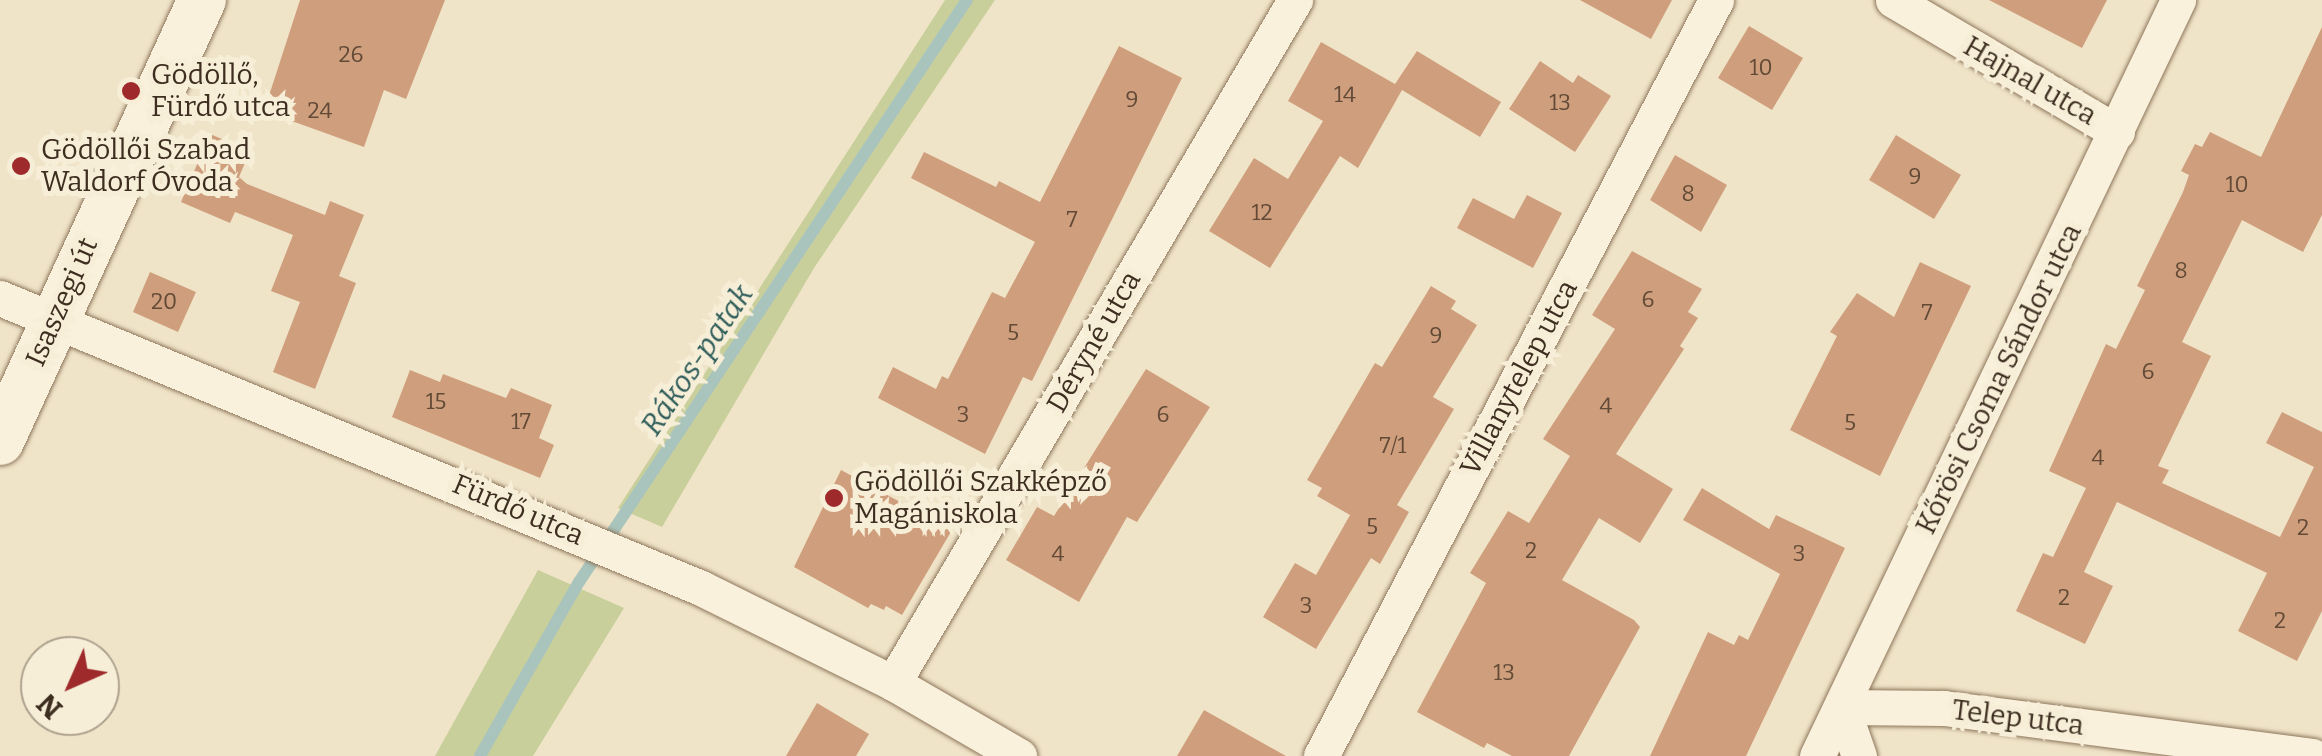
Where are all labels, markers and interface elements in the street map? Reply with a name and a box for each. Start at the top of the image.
street label: Hajnal utca [1958,30,2102,132]
house number: 26 [339,42,363,68]
house number: 10 [1749,55,1773,81]
place label: Gödöllő, Fürdő utca [151,58,290,124]
marker: Gödöllő, Fürdő utca [120,80,142,102]
house number: 14 [1334,82,1356,108]
house number: 9 [1126,87,1138,113]
house number: 13 [1549,90,1571,116]
house number: 24 [308,98,332,124]
place label: Gödöllői Szabad Waldorf Óvoda [41,133,250,199]
marker: Gödöllői Szabad Waldorf Óvoda [10,155,32,177]
house number: 9 [1909,164,1921,190]
house number: 10 [2225,172,2249,198]
house number: 8 [1681,181,1695,207]
house number: 12 [1252,200,1272,226]
house number: 7 [1066,207,1078,233]
street label: Kőrösi Csoma Sándor utca [1909,218,2089,540]
street label: Isaszegi út [19,233,105,371]
house number: 8 [2174,258,2188,284]
street label: Déryné utca [1040,265,1148,419]
street label: Villanytelep utca [1453,275,1585,481]
water label: Rákos-patak [633,278,761,442]
house number: 6 [1642,287,1654,313]
house number: 20 [151,289,177,315]
house number: 7 [1921,300,1933,326]
house number: 5 [1007,320,1019,346]
house number: 9 [1430,323,1442,349]
house number: 6 [2142,359,2154,385]
house number: 15 [426,389,446,415]
house number: 4 [1600,393,1612,419]
house number: 3 [957,402,969,428]
house number: 6 [1157,402,1169,428]
house number: 17 [511,409,531,435]
house number: 5 [1844,410,1856,436]
house number: 7/1 [1380,433,1406,459]
house number: 4 [2092,445,2104,471]
place label: Gödöllői Szakképző Magániskola [854,465,1107,531]
street label: Fürdő utca [447,467,589,553]
marker: Gödöllői Szakképző Magániskola [823,487,845,509]
house number: 5 [1366,514,1378,540]
house number: 2 [2297,515,2309,541]
house number: 2 [1525,538,1537,564]
house number: 4 [1052,541,1064,567]
house number: 3 [1793,541,1805,567]
house number: 2 [2058,585,2070,611]
house number: 3 [1300,593,1312,619]
house number: 2 [2274,608,2286,634]
north arrow [20,636,120,736]
house number: 13 [1493,660,1515,686]
text: N [31,687,69,725]
street label: Telep utca [1950,693,2086,743]

